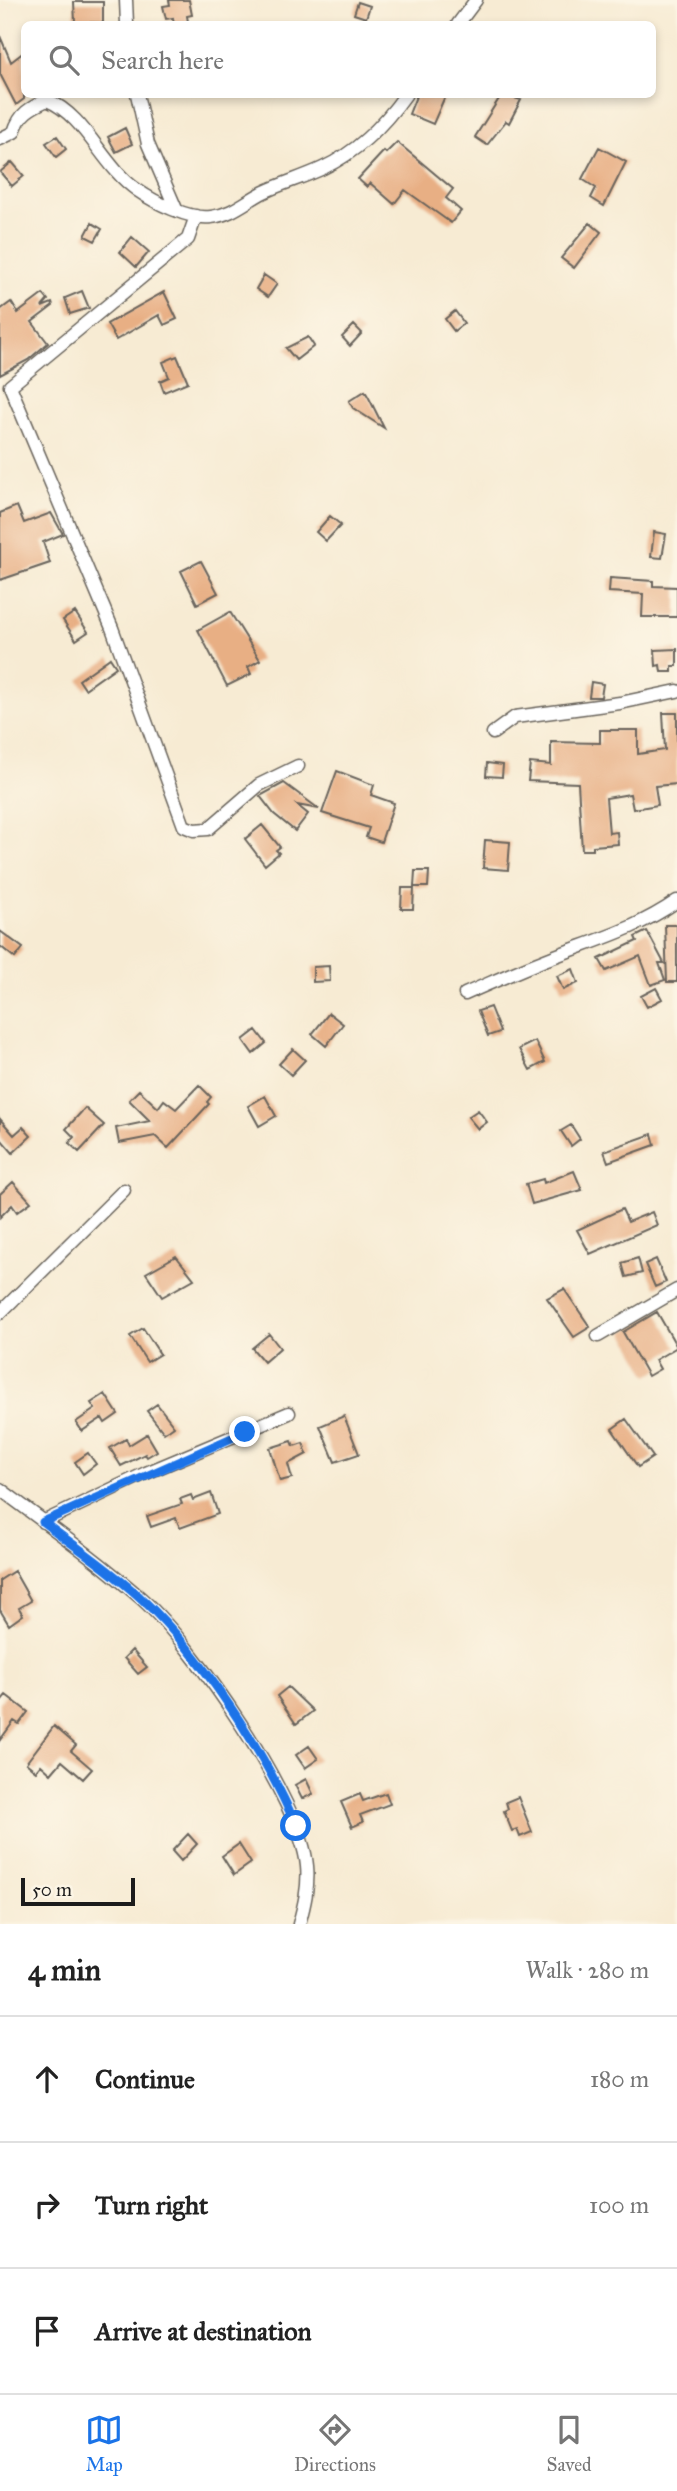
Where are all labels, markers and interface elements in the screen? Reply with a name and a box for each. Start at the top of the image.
search box [21,21,656,98]
icon: search [45,41,83,79]
text: Search here [101,44,224,76]
route end [229,1416,260,1447]
route start [280,1810,311,1841]
scale bar [21,1875,135,1907]
text: 50 m [32,1878,72,1901]
text: 4 min [28,1952,101,1988]
text: Walk · 280 m [525,1956,649,1984]
icon: ahead [28,2060,66,2098]
text: Continue [95,2063,195,2095]
text: 180 m [590,2065,649,2093]
icon: right [28,2186,66,2224]
text: Turn right [95,2189,208,2221]
text: 100 m [589,2191,649,2219]
icon: arrive [28,2312,66,2350]
text: Arrive at destination [95,2315,312,2347]
tab: Map [85,2411,123,2476]
tab: Directions [294,2411,376,2476]
tab: Saved [547,2411,592,2476]

